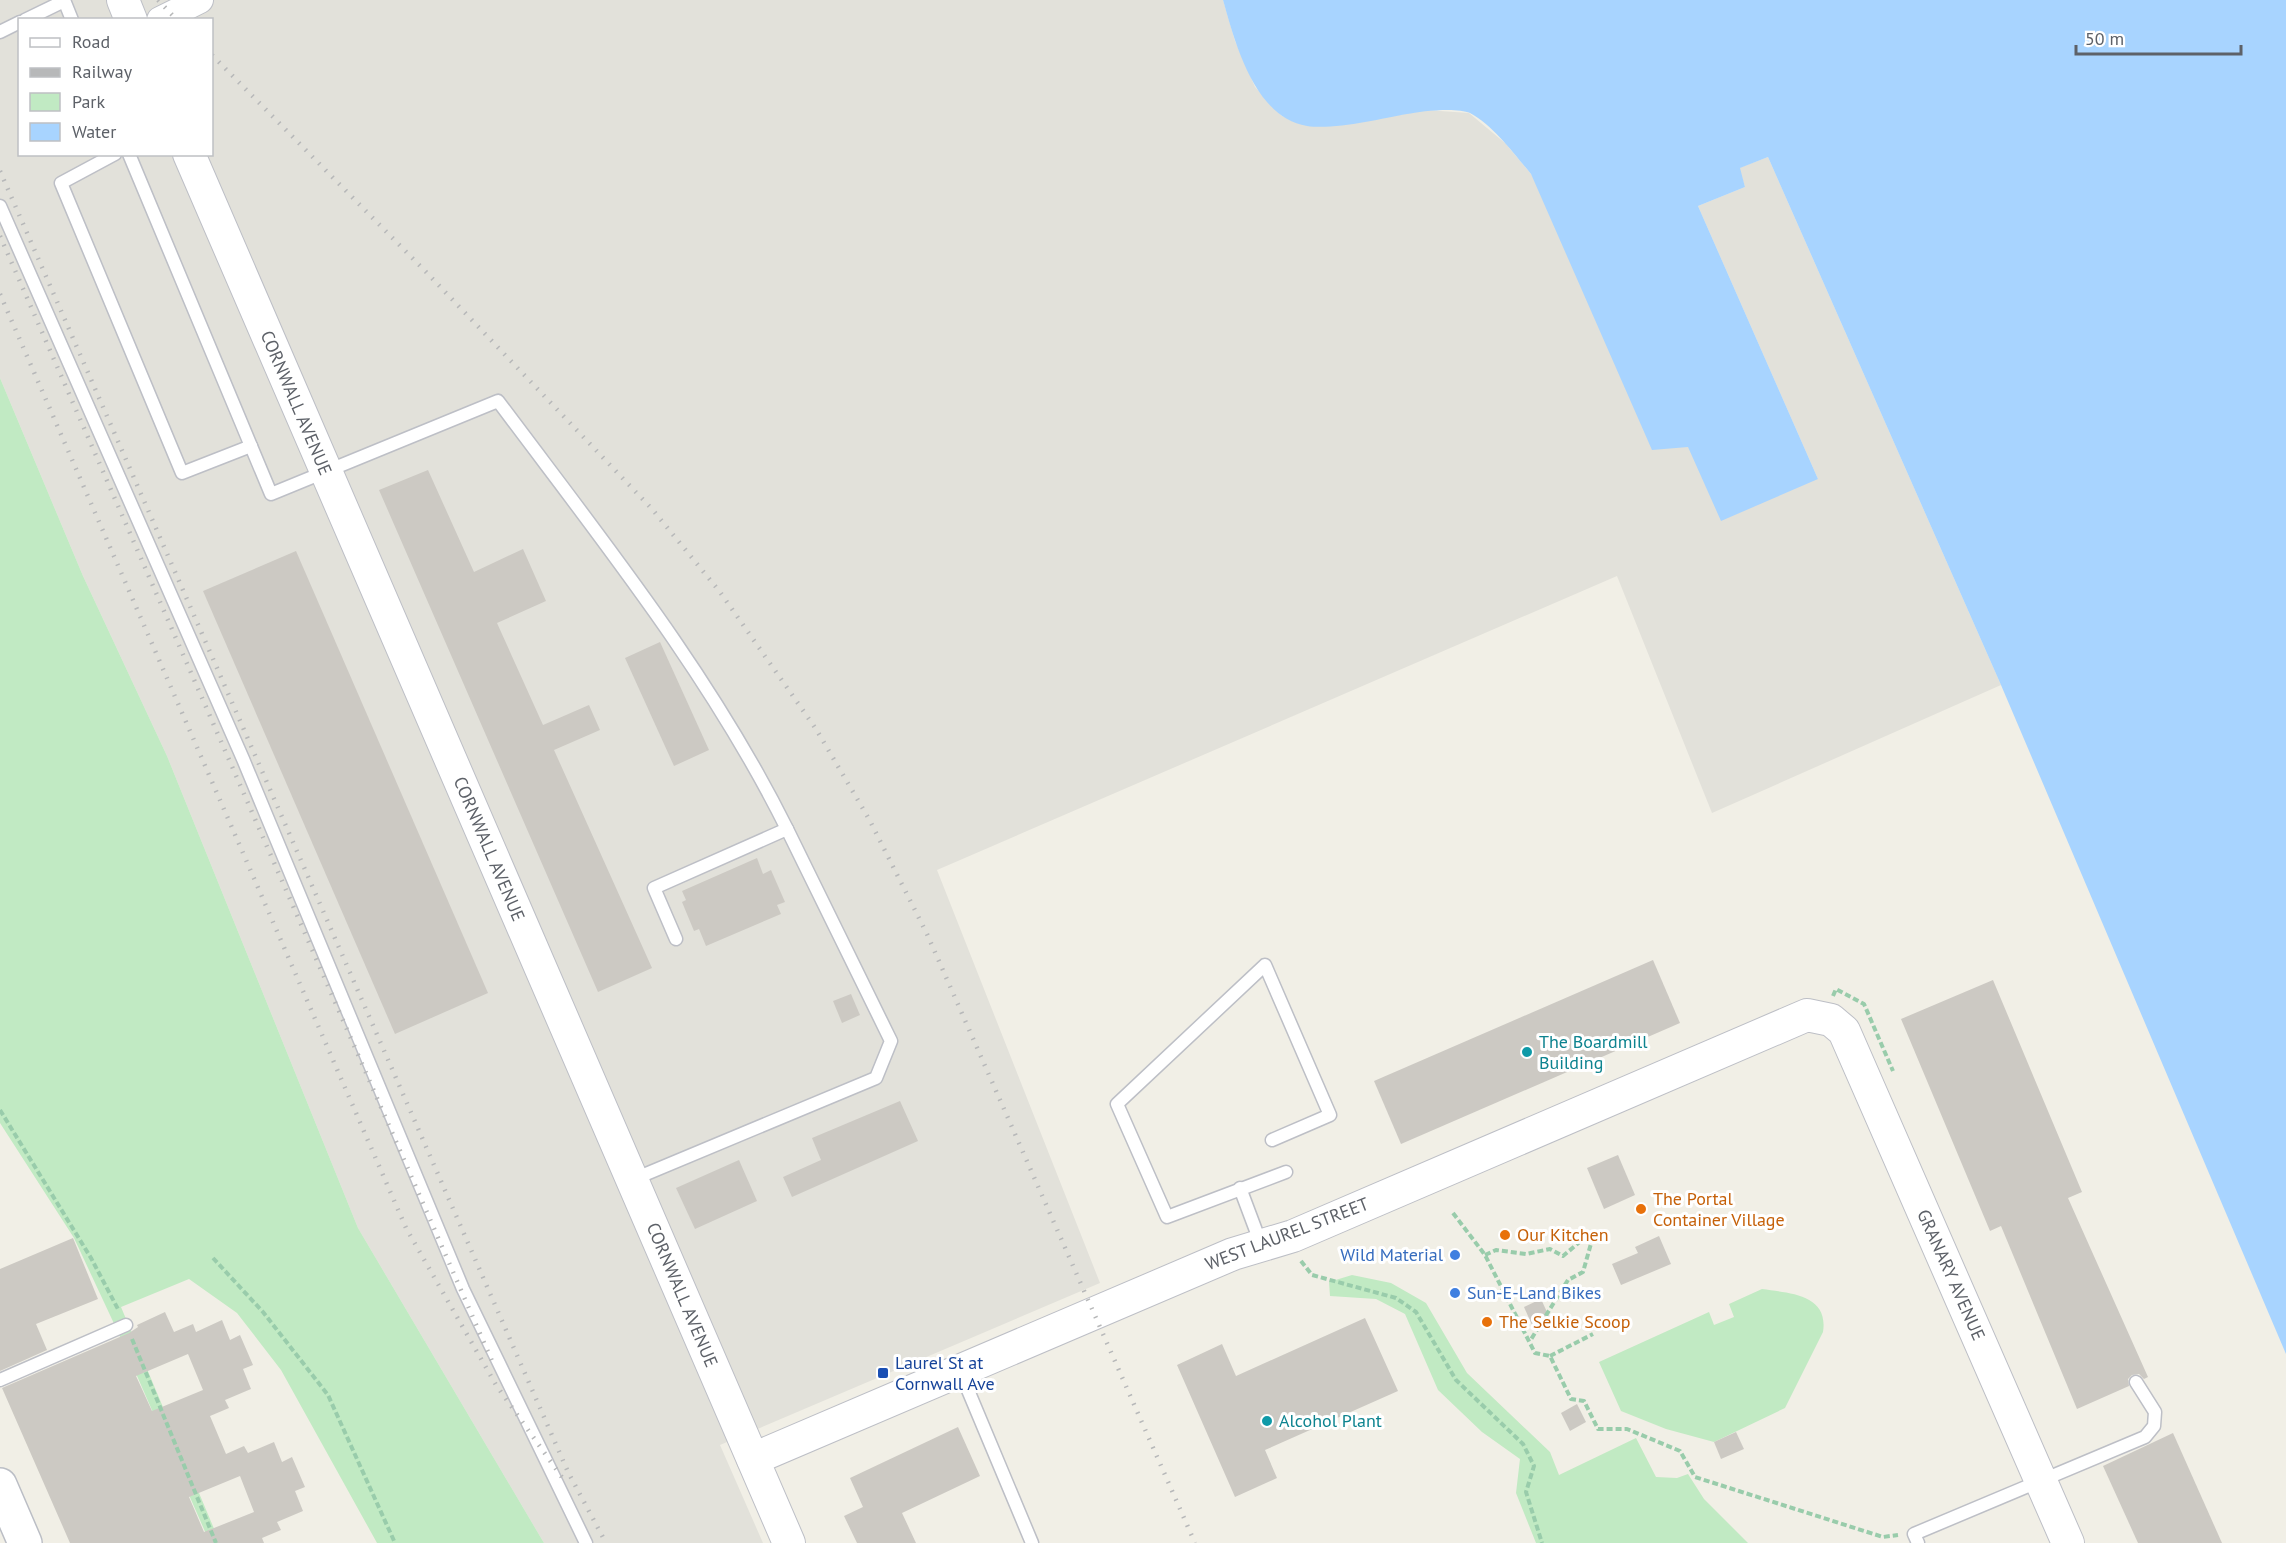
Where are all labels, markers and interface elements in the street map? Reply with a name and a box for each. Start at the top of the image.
legend [18,18,213,156]
scale bar [2076,18,2241,56]
text: 50 m [2085,27,2124,50]
text: Road [72,30,110,53]
text: Railway [72,60,133,83]
text: Park [72,90,105,113]
text: Water [72,120,116,143]
street label: CORNWALL AVENUE [256,327,337,479]
street label: CORNWALL AVENUE [449,773,530,925]
place label: The Boardmill Building [1539,1030,1648,1074]
marker: The Boardmill Building [1520,1045,1534,1059]
place label: The Portal Container Village [1653,1187,1785,1231]
street label: WEST LAUREL STREET [1202,1192,1372,1275]
marker: The Portal Container Village [1634,1202,1648,1216]
street label: GRANARY AVENUE [1912,1206,1991,1344]
street label: CORNWALL AVENUE [642,1219,723,1371]
place label: Our Kitchen [1517,1223,1609,1246]
marker: Our Kitchen [1498,1228,1512,1242]
place label: Wild Material [1340,1243,1444,1266]
marker: Wild Material [1448,1248,1462,1262]
place label: Sun-E-Land Bikes [1467,1281,1601,1304]
marker: Sun-E-Land Bikes [1448,1286,1462,1300]
place label: The Selkie Scoop [1499,1310,1630,1333]
marker: The Selkie Scoop [1480,1315,1494,1329]
place label: Laurel St at Cornwall Ave [895,1351,995,1395]
marker: Laurel St at Cornwall Ave [876,1366,890,1380]
place label: Alcohol Plant [1279,1409,1382,1432]
marker: Alcohol Plant [1260,1414,1274,1428]

